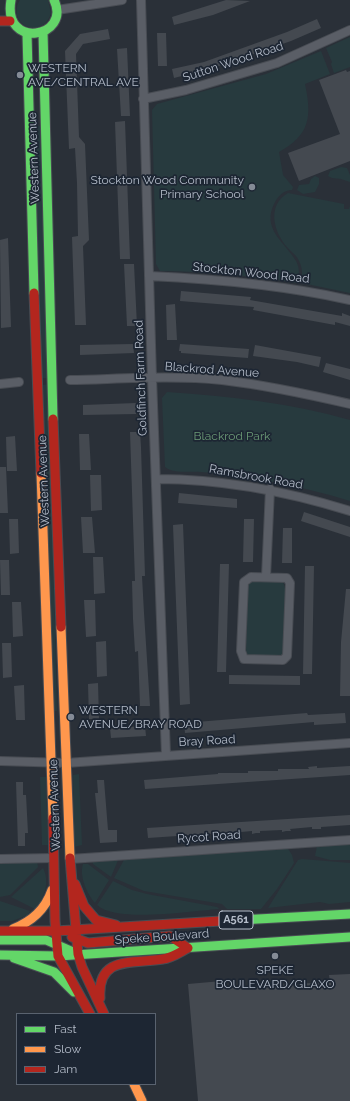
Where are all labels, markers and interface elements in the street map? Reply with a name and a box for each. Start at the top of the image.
street label: Sutton Wood Road [181,39,285,85]
place label: WESTERN AVE/CENTRAL AVE [28,61,139,89]
marker: WESTERN AVE/CENTRAL AVE [15,70,25,80]
street label: Western Avenue [25,112,43,204]
place label: Stockton Wood Community Primary School [90,173,244,201]
marker: Stockton Wood Community Primary School [247,182,257,192]
street label: Stockton Wood Road [192,260,310,286]
street label: Goldfinch Farm Road [132,320,150,436]
street label: Blackrod Avenue [164,360,260,380]
park label: Blackrod Park [194,429,270,443]
street label: Western Avenue [35,435,53,527]
street label: Ramsbrook Road [208,462,304,492]
place label: WESTERN AVENUE/BRAY ROAD [79,703,202,731]
marker: WESTERN AVENUE/BRAY ROAD [66,712,76,722]
street label: Bray Road [178,732,236,750]
street label: Western Avenue [46,759,64,851]
street label: Rycot Road [177,828,241,846]
road number: A561 [219,911,253,929]
street label: Speke Boulevard [114,927,210,947]
marker: SPEKE BOULEVARD/GLAXO [270,951,280,961]
place label: SPEKE BOULEVARD/GLAXO [216,963,334,991]
legend [16,1013,156,1085]
text: Fast [54,1022,77,1036]
text: Slow [54,1042,81,1056]
text: Jam [54,1062,77,1076]

